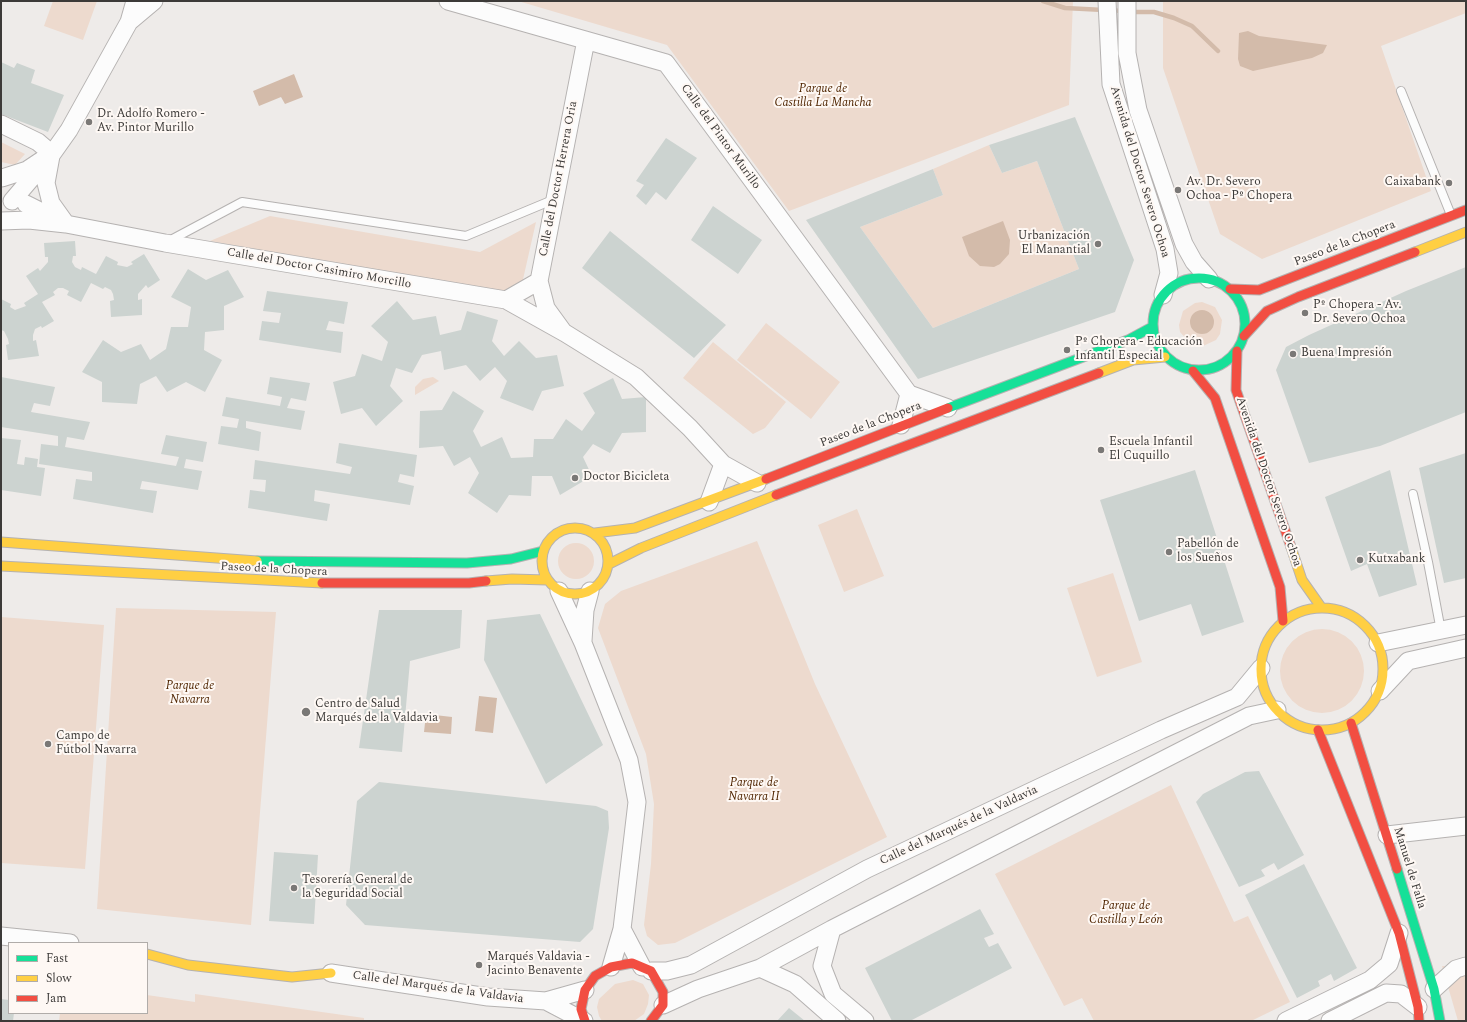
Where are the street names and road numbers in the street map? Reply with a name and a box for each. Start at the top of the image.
street label: Calle del Pintor Murillo [677,82,763,192]
street label: Avenida del Doctor Severo Ochoa [1106,85,1172,259]
street label: Calle del Doctor Herrera Oria [537,100,581,258]
street label: Paseo de la Chopera [1292,218,1398,270]
street label: Calle del Doctor Casimiro Morcillo [226,246,412,292]
street label: Avenida del Doctor Severo Ochoa [1232,395,1304,569]
street label: Paseo de la Chopera [818,399,924,451]
street label: Paseo de la Chopera [220,560,328,580]
street label: Calle del Marqués de la Valdavia [878,783,1040,869]
street label: Manuel de Falla [1390,825,1428,911]
street label: Calle del Marqués de la Valdavia [352,969,524,1007]

